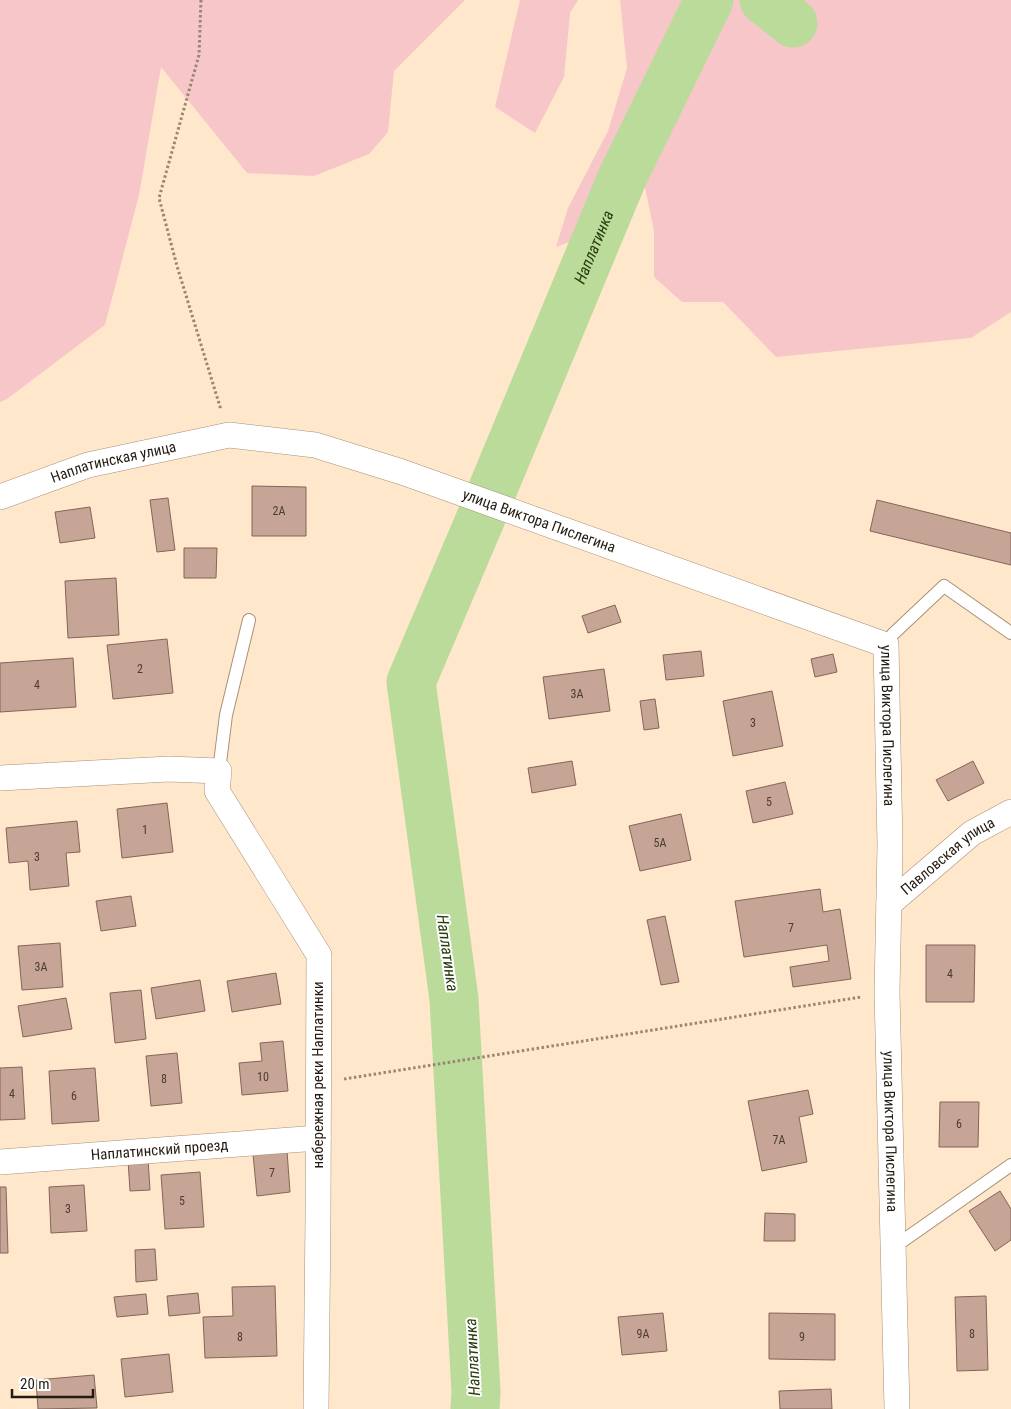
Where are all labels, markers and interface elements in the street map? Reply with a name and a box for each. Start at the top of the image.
water label: Наплатинка [570,208,618,286]
street label: Наплатинская улица [48,438,178,487]
street label: улица Виктора Пислегина [460,485,618,557]
house number: 2А [273,504,286,518]
street label: улица Виктора Пислегина [877,645,898,806]
house number: 2 [137,662,143,676]
house number: 4 [34,678,40,692]
house number: 3А [571,687,584,701]
house number: 3 [750,716,756,730]
house number: 5 [766,795,772,809]
street label: Павловская улица [897,814,998,899]
house number: 1 [142,823,148,837]
house number: 5А [654,836,667,850]
house number: 3 [34,850,40,864]
water label: Наплатинка [433,913,462,993]
house number: 7 [788,921,794,935]
house number: 3А [35,960,48,974]
house number: 4 [947,967,953,981]
street label: набережная реки Наплатинки [309,981,327,1169]
street label: улица Виктора Пислегина [879,1051,901,1212]
house number: 10 [257,1070,269,1084]
house number: 8 [161,1072,167,1086]
house number: 4 [9,1087,15,1101]
house number: 6 [71,1089,77,1103]
house number: 6 [956,1117,962,1131]
house number: 7А [773,1133,786,1147]
street label: Наплатинский проезд [90,1136,229,1164]
house number: 7 [269,1166,275,1180]
house number: 5 [179,1194,185,1208]
house number: 3 [65,1202,71,1216]
water label: Наплатинка [461,1318,484,1396]
house number: 9А [637,1327,650,1341]
house number: 8 [969,1327,975,1341]
house number: 8 [237,1330,243,1344]
house number: 9 [799,1330,805,1344]
scale bar [12,1366,94,1398]
text: 20 m [20,1375,50,1393]

